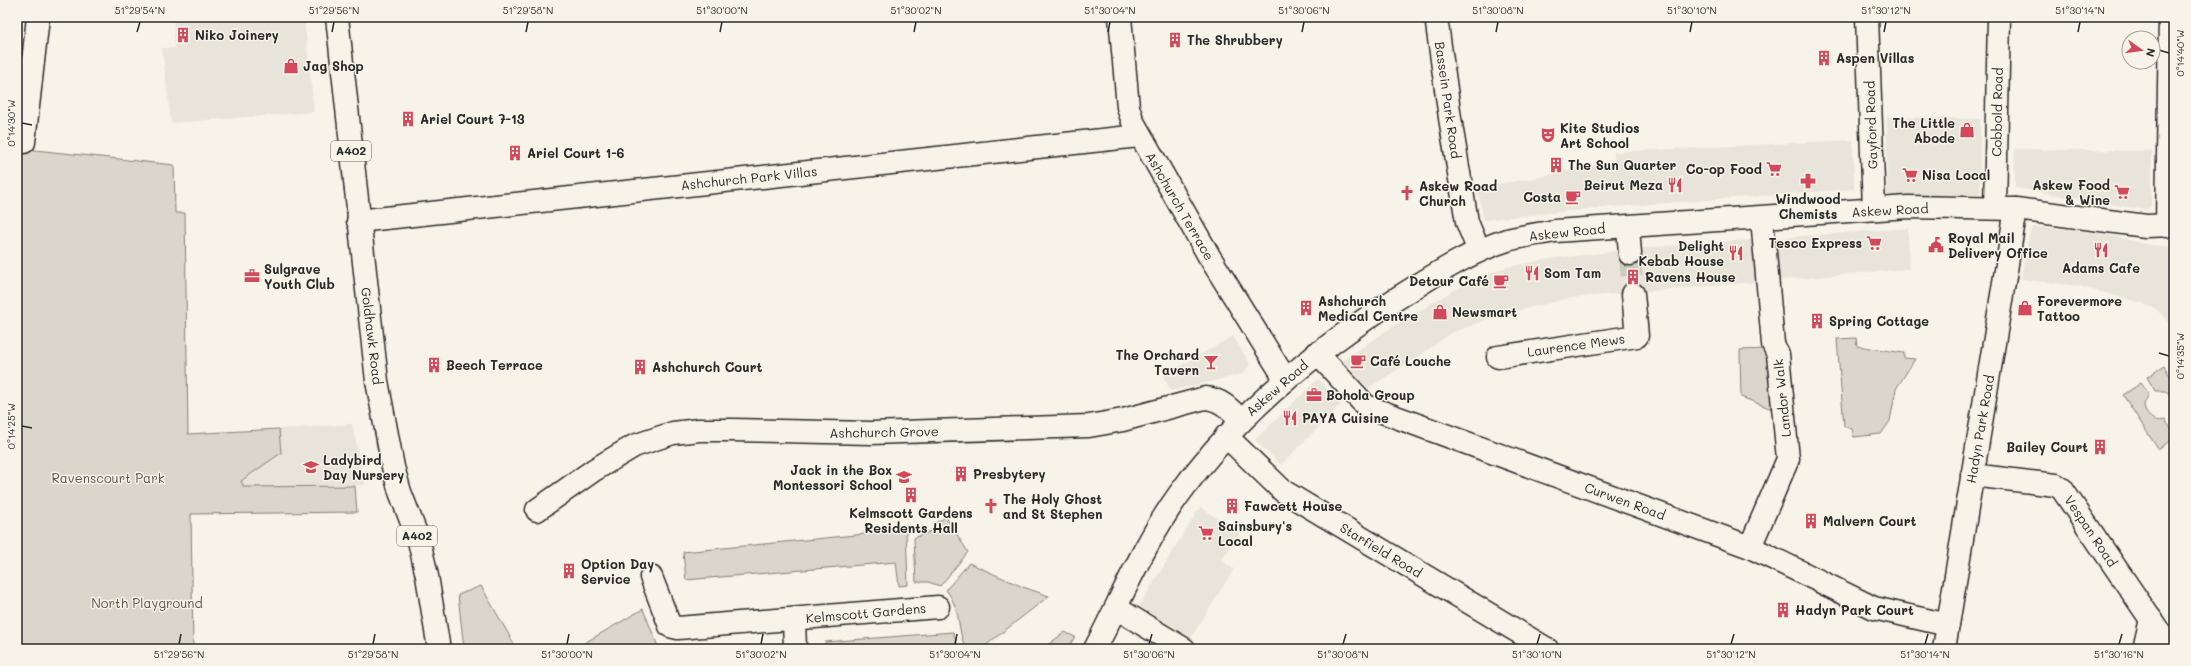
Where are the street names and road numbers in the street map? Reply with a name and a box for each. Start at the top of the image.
street label: Bassein Park Road [1432,40,1465,160]
street label: Cobbold Road [1987,67,2006,157]
street label: Gayford Road [1860,80,1881,170]
road number: A402 [331,141,371,161]
street label: Ashchurch Terrace [1142,148,1218,263]
street label: Ashchurch Park Villas [680,162,818,193]
street label: Askew Road [1851,199,1929,220]
street label: Askew Road [1528,219,1606,244]
street label: Goldhawk Road [358,286,387,386]
street label: Laurence Mews [1526,329,1626,360]
street label: Askew Road [1242,356,1311,419]
street label: Landor Walk [1769,358,1794,438]
street label: Hadyn Park Road [1962,373,1997,484]
street label: Ashchurch Grove [829,422,939,441]
street label: Curwen Road [1582,478,1668,523]
street label: Vespan Road [2061,492,2122,570]
street label: Starfield Road [1337,518,1425,581]
road number: A402 [397,526,437,546]
street label: Kelmscott Gardens [805,599,927,626]

